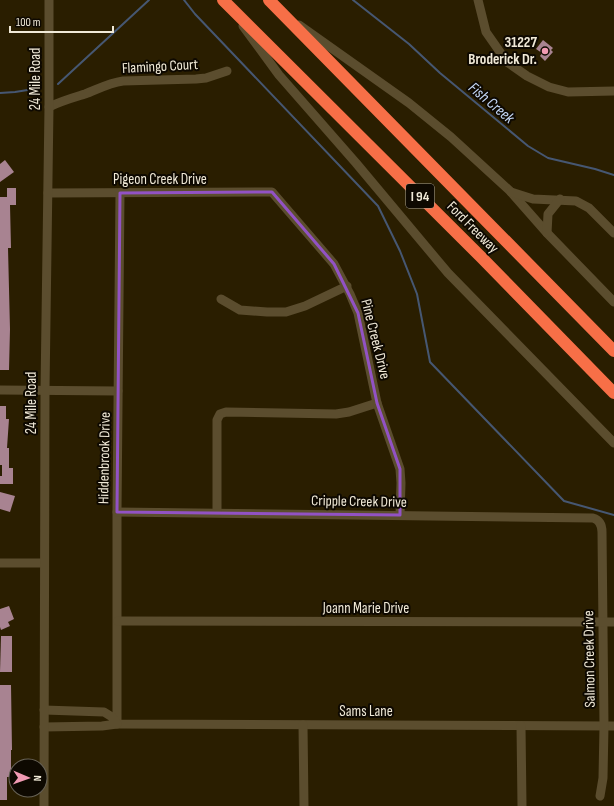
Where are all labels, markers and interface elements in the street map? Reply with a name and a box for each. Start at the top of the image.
scale bar [10,8,113,34]
text: 100 m [16,15,41,30]
place label: 31227 Broderick Dr. [468,33,537,69]
marker: 31227 Broderick Dr. [540,46,550,56]
street label: 24 Mile Road [26,48,45,110]
street label: Flamingo Court [121,55,199,78]
water label: Fish Creek [464,78,519,129]
street label: Pigeon Creek Drive [113,170,207,189]
road number: I 94 [406,184,434,208]
street label: Ford Freeway [443,197,503,257]
street label: Pine Creek Drive [356,297,395,381]
street label: 24 Mile Road [22,372,41,434]
street label: Hiddenbrook Drive [94,412,115,504]
street label: Cripple Creek Drive [311,491,407,512]
street label: Joann Marie Drive [322,599,409,618]
street label: Salmon Creek Drive [579,610,600,708]
street label: Sams Lane [339,702,393,721]
north arrow [8,758,48,798]
text: N [31,775,44,782]

